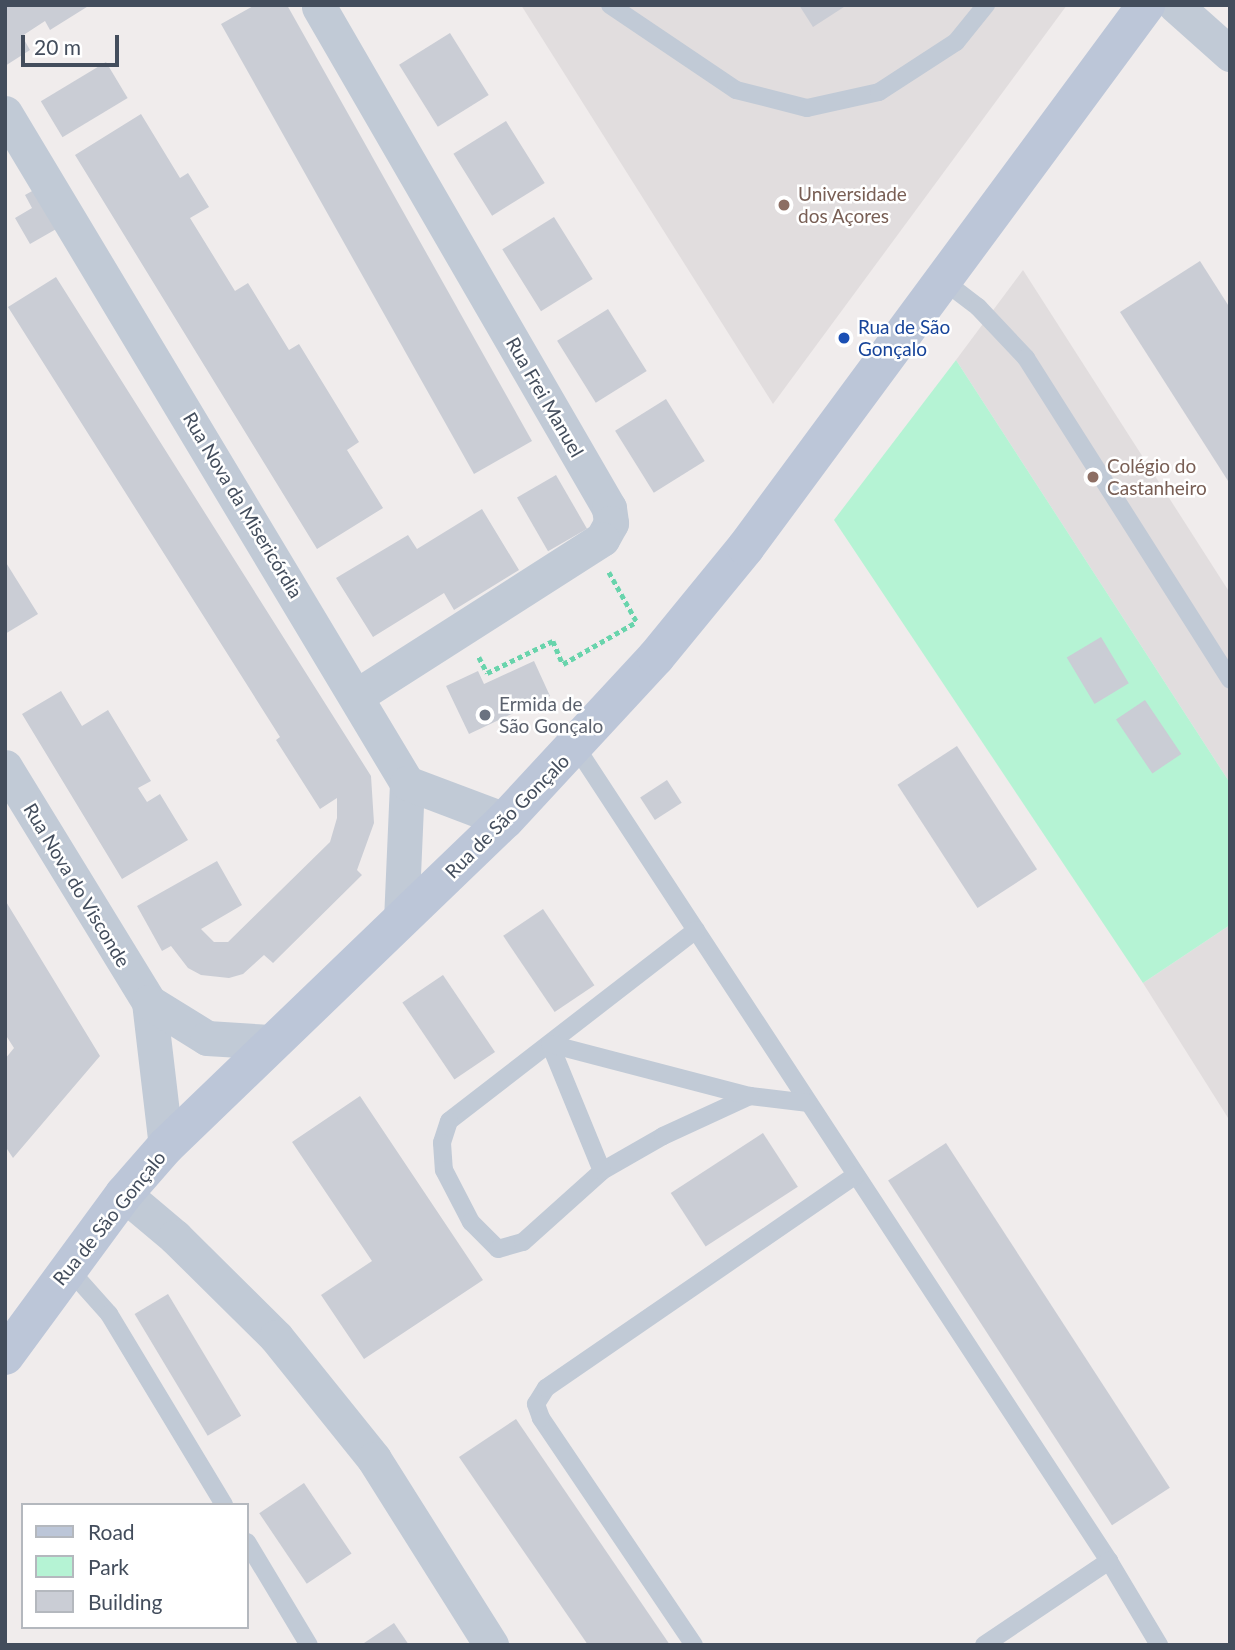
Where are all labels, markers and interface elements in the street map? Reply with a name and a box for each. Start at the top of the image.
scale bar [24,21,122,65]
text: 20 m [34,34,81,59]
place label: Universidade dos Açores [798,183,907,227]
marker: Universidade dos Açores [776,197,792,213]
place label: Rua de São Gonçalo [858,316,950,360]
marker: Rua de São Gonçalo [836,330,852,346]
street label: Rua Frei Manuel [501,333,589,461]
street label: Rua Nova da Misericórdia [178,408,308,602]
place label: Colégio do Castanheiro [1107,455,1207,499]
marker: Colégio do Castanheiro [1085,469,1101,485]
place label: Ermida de São Gonçalo [499,693,603,737]
marker: Ermida de São Gonçalo [477,707,493,723]
street label: Rua de São Gonçalo [440,749,574,883]
street label: Rua Nova do Visconde [19,799,135,971]
street label: Rua de São Gonçalo [48,1146,170,1290]
legend [21,1503,248,1629]
text: Road [88,1519,135,1544]
text: Park [88,1554,129,1579]
text: Building [88,1589,163,1614]

